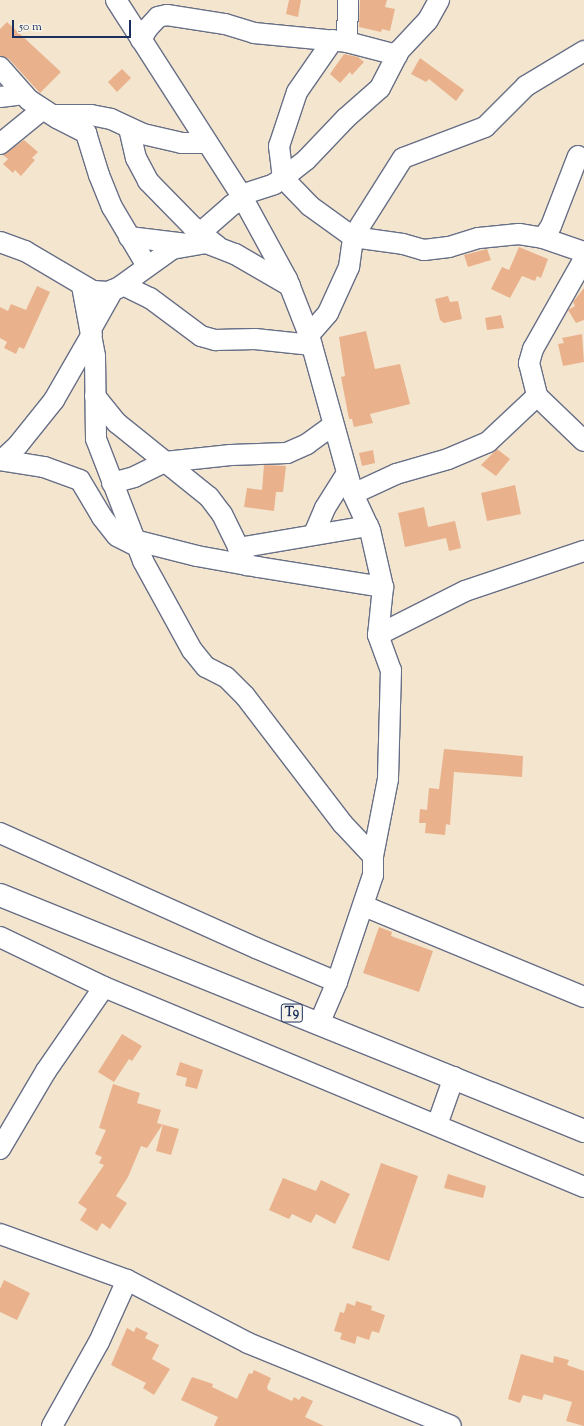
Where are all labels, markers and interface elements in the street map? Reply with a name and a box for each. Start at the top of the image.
scale bar [14,12,133,38]
text: 50 m [19,18,42,36]
road number: T9 [280,1002,304,1024]

